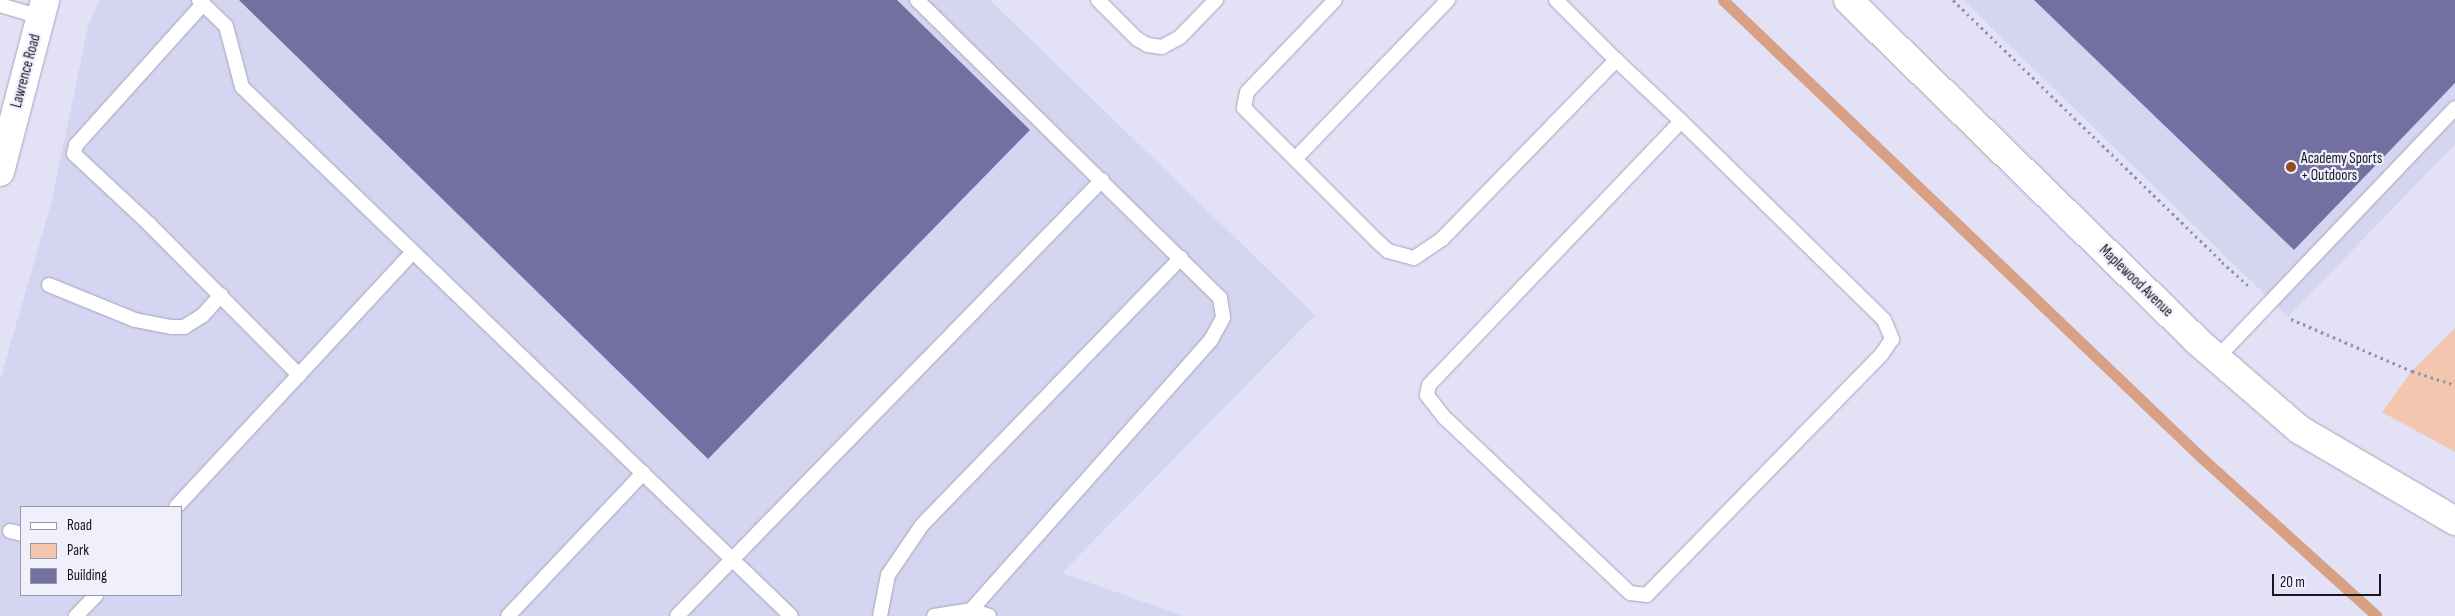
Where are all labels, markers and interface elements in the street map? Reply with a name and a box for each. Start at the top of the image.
street label: Lawrence Road [8,32,44,110]
place label: Academy Sports + Outdoors [2301,149,2382,184]
marker: Academy Sports + Outdoors [2285,161,2297,173]
street label: Maplewood Avenue [2095,241,2177,321]
legend [20,506,182,596]
text: Road [67,516,92,535]
text: Park [67,541,89,560]
scale bar [2275,564,2384,596]
text: Building [67,566,107,585]
text: 20 m [2280,573,2305,592]

